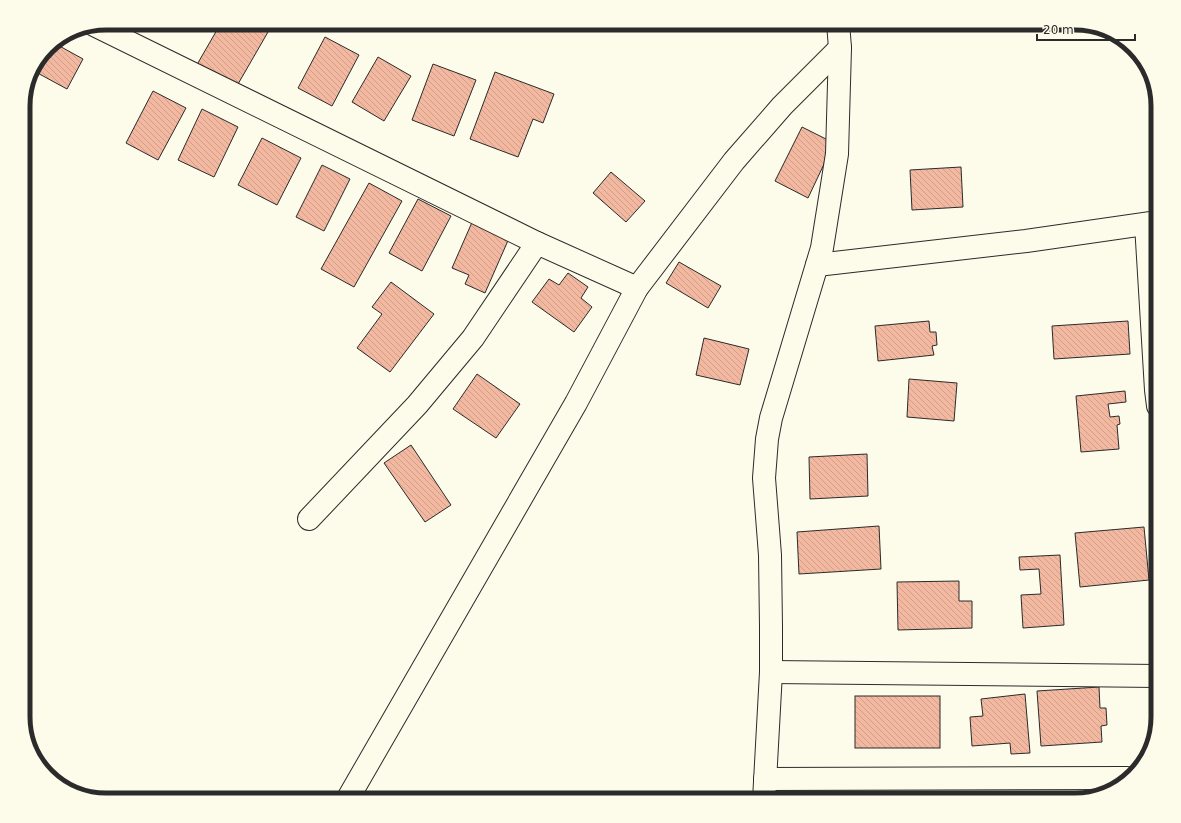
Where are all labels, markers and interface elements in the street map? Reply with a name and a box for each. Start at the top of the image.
scale bar [1037,16,1135,42]
text: 20 m [1043,23,1074,37]

